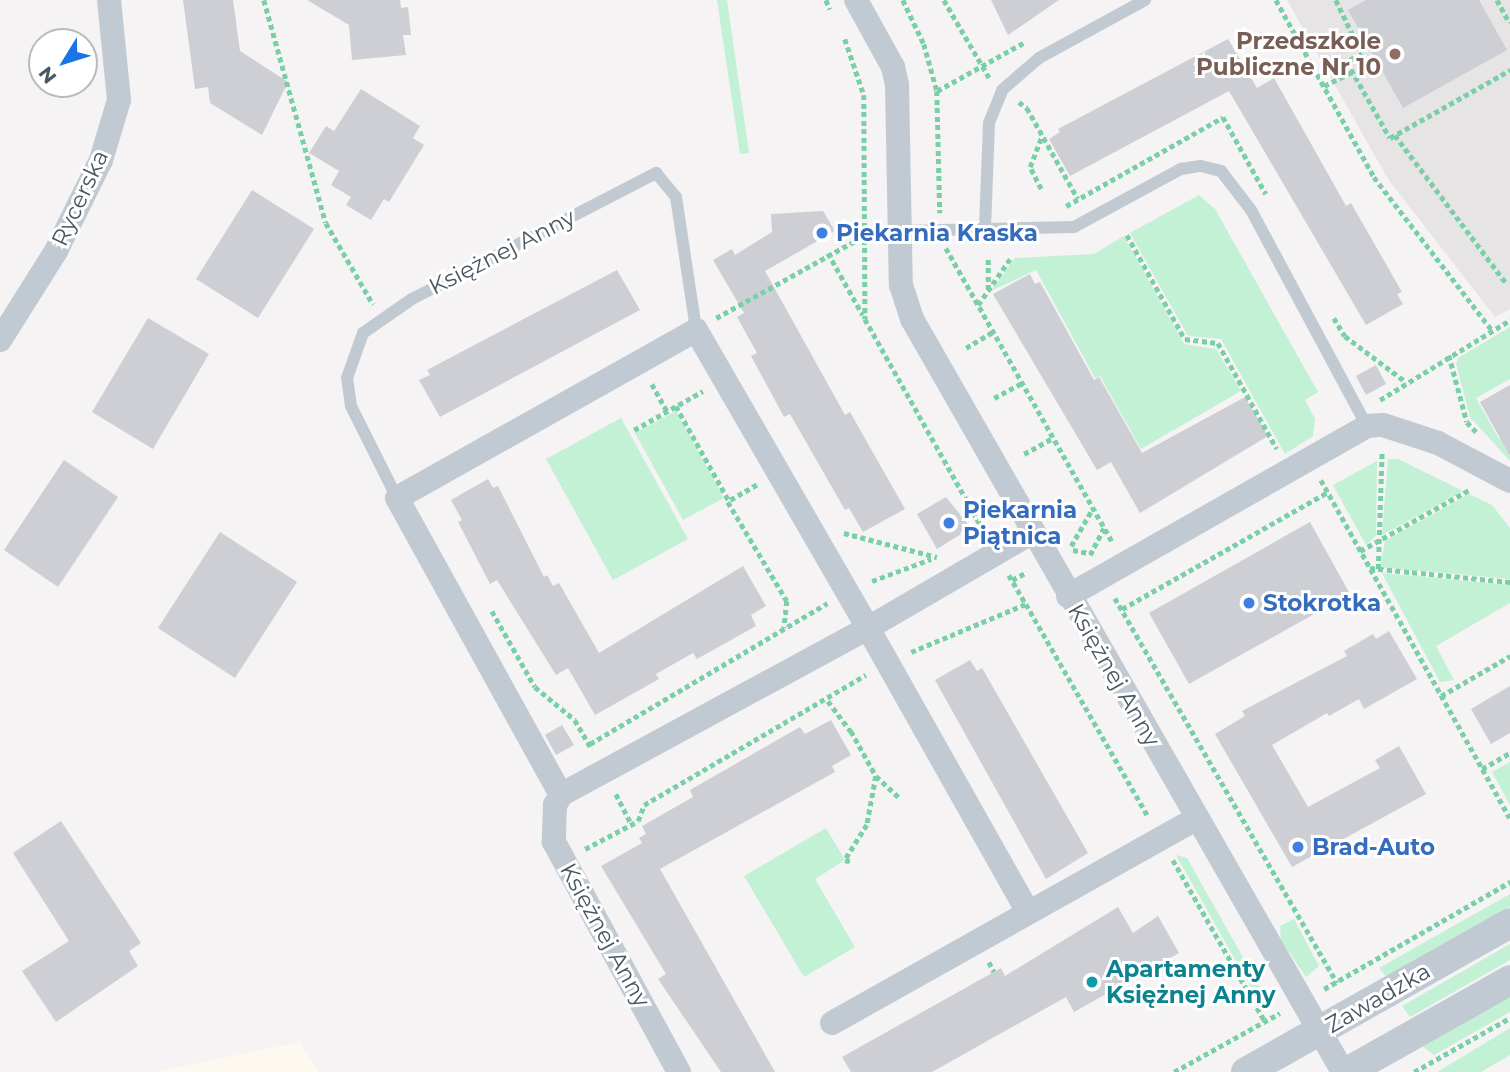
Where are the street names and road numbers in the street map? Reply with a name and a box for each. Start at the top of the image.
street label: Rycerska [46,146,114,250]
street label: Księżnej Anny [424,203,580,301]
street label: Księżnej Anny [1062,599,1166,751]
street label: Księżnej Anny [554,858,656,1012]
street label: Zawadzka [1321,957,1435,1039]

